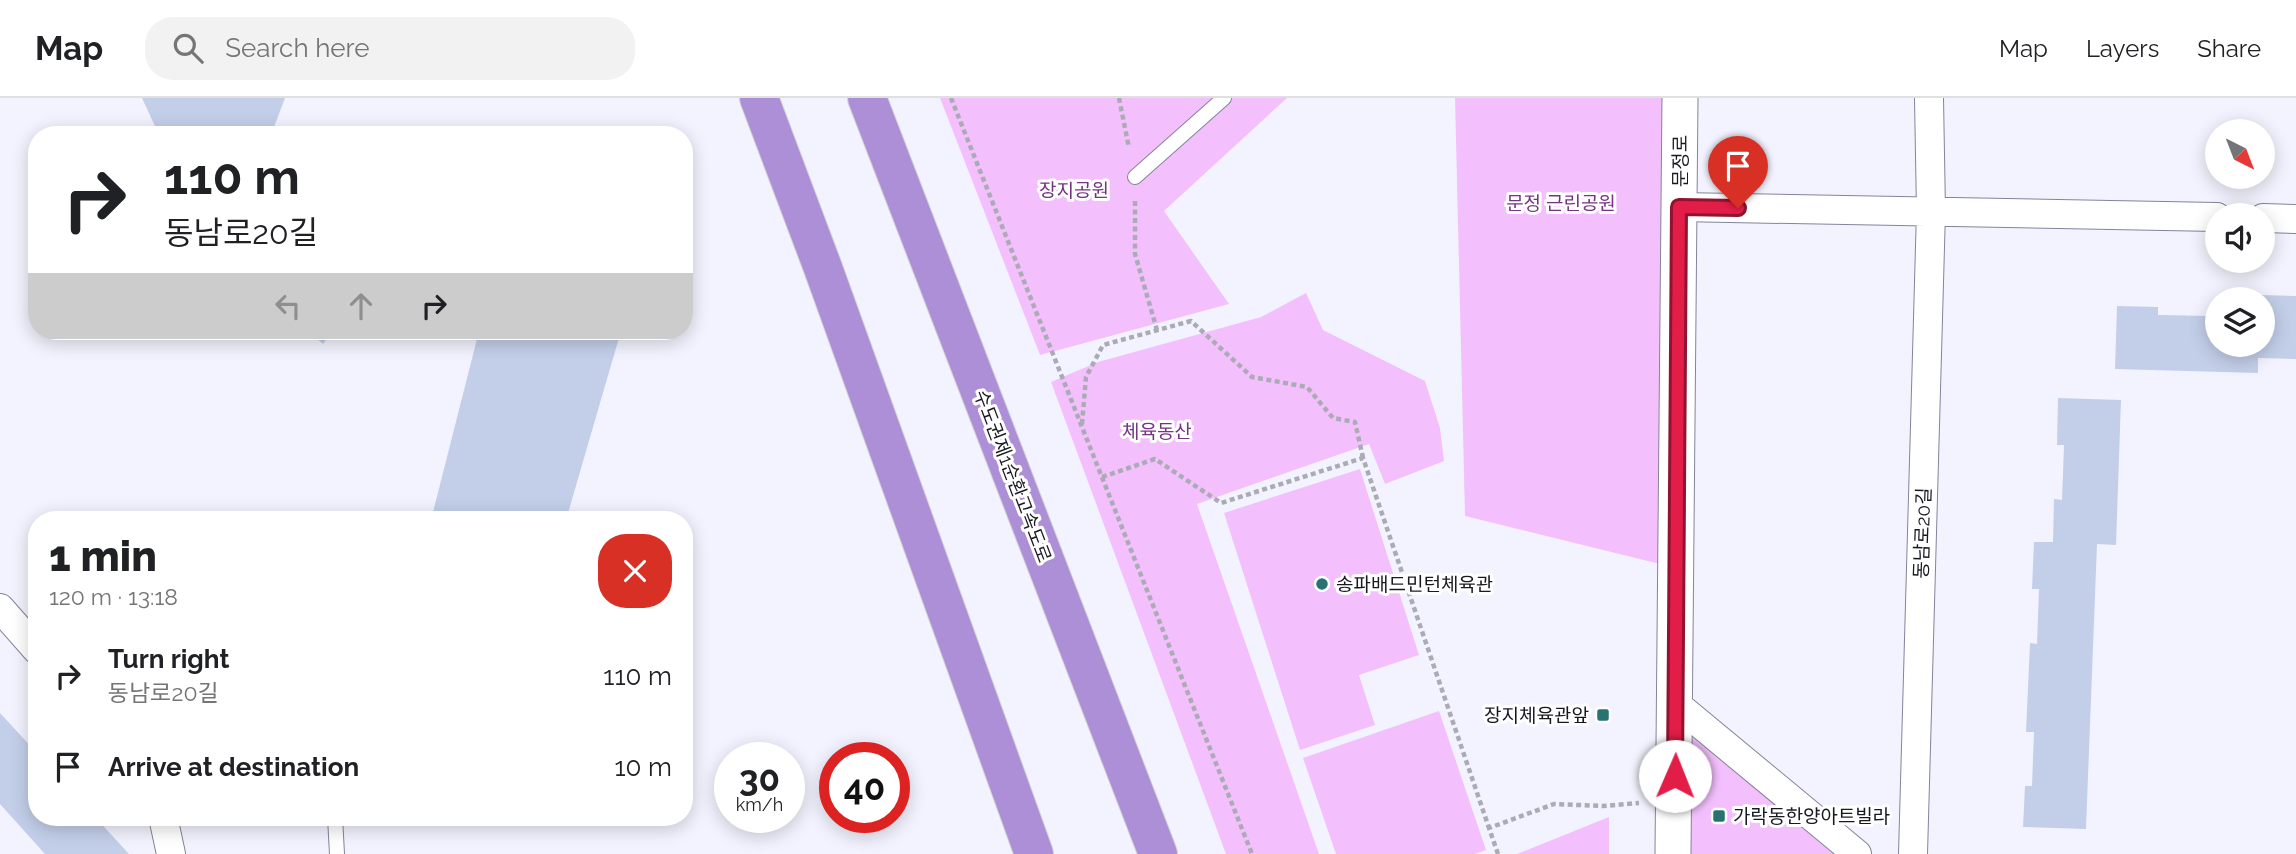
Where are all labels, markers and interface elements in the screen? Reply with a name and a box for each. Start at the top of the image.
search box [145,17,635,80]
text: Map [35,29,103,68]
icon: search [169,29,207,67]
text: Search here [225,33,370,63]
text: Map [1999,34,2048,63]
text: Layers [2086,34,2159,63]
text: Share [2197,34,2261,63]
north arrow [2205,119,2275,189]
map controls [2205,119,2275,357]
street label: 문정로 [1669,135,1691,187]
pin [1708,136,1768,208]
icon: arrive [1719,147,1757,185]
text: 110 m [164,148,300,205]
icon: right [49,154,140,245]
park label: 장지공원 [1039,179,1109,201]
park label: 문정 근린공원 [1506,192,1616,214]
button: sound [2205,203,2275,273]
text: 동남로20길 [164,214,318,251]
icon: left [269,287,307,325]
icon: ahead [342,287,380,325]
icon: right [415,287,453,325]
button: layers [2205,287,2275,357]
street label: 수도권제1순환고속도로 [970,387,1056,565]
park label: 체육동산 [1122,420,1192,442]
street label: 동남로20길 [1909,487,1935,579]
text: 1 min [49,532,157,581]
button: close [598,534,672,608]
place label: 송파배드민턴체육관 [1336,573,1493,595]
marker: 송파배드민턴체육관 [1314,576,1330,592]
text: 120 m · 13:18 [49,583,178,610]
text: Turn right [108,644,229,674]
icon: right [49,657,87,695]
text: 110 m [603,661,672,691]
text: 동남로20길 [108,679,219,706]
place label: 장지체육관앞 [1484,704,1590,726]
marker: 장지체육관앞 [1595,707,1611,723]
position arrow [1638,739,1712,813]
speed limit sign: 40 [819,742,910,833]
icon: arrive [49,748,87,786]
text: Arrive at destination [108,752,359,782]
text: 10 m [614,752,672,782]
text: 30 [739,758,780,799]
text: km/h [736,794,783,815]
place label: 가락동한양아트빌라 [1733,805,1890,827]
marker: 가락동한양아트빌라 [1711,808,1727,824]

